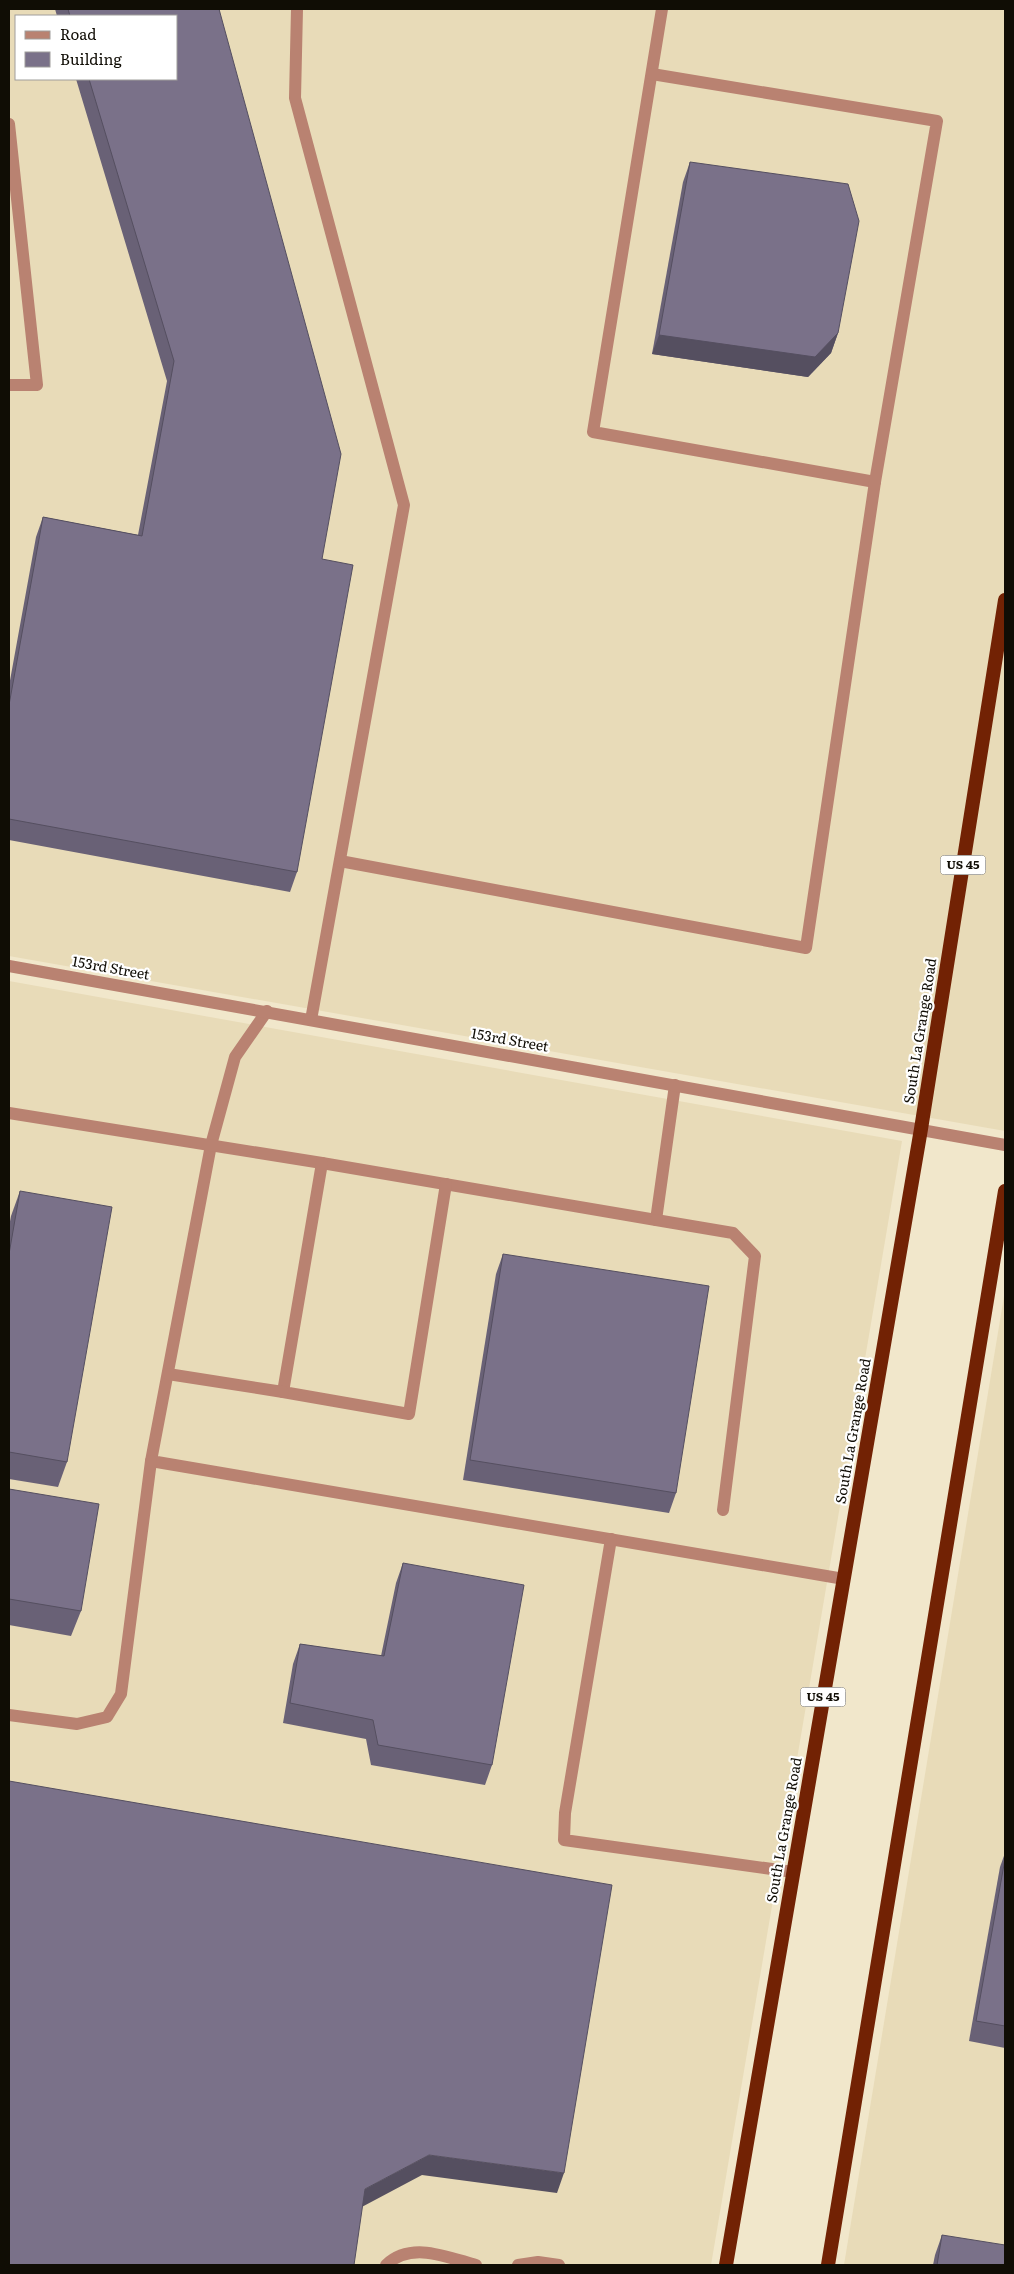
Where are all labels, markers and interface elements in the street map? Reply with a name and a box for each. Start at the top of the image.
legend [15,15,178,80]
text: Road [60,22,96,45]
text: Building [60,47,122,70]
road number: US 45 [940,856,986,874]
street label: 153rd Street [71,950,152,984]
street label: South La Grange Road [898,956,940,1105]
street label: 153rd Street [470,1022,551,1056]
street label: South La Grange Road [829,1356,875,1505]
road number: US 45 [800,1688,846,1706]
street label: South La Grange Road [760,1755,806,1904]

